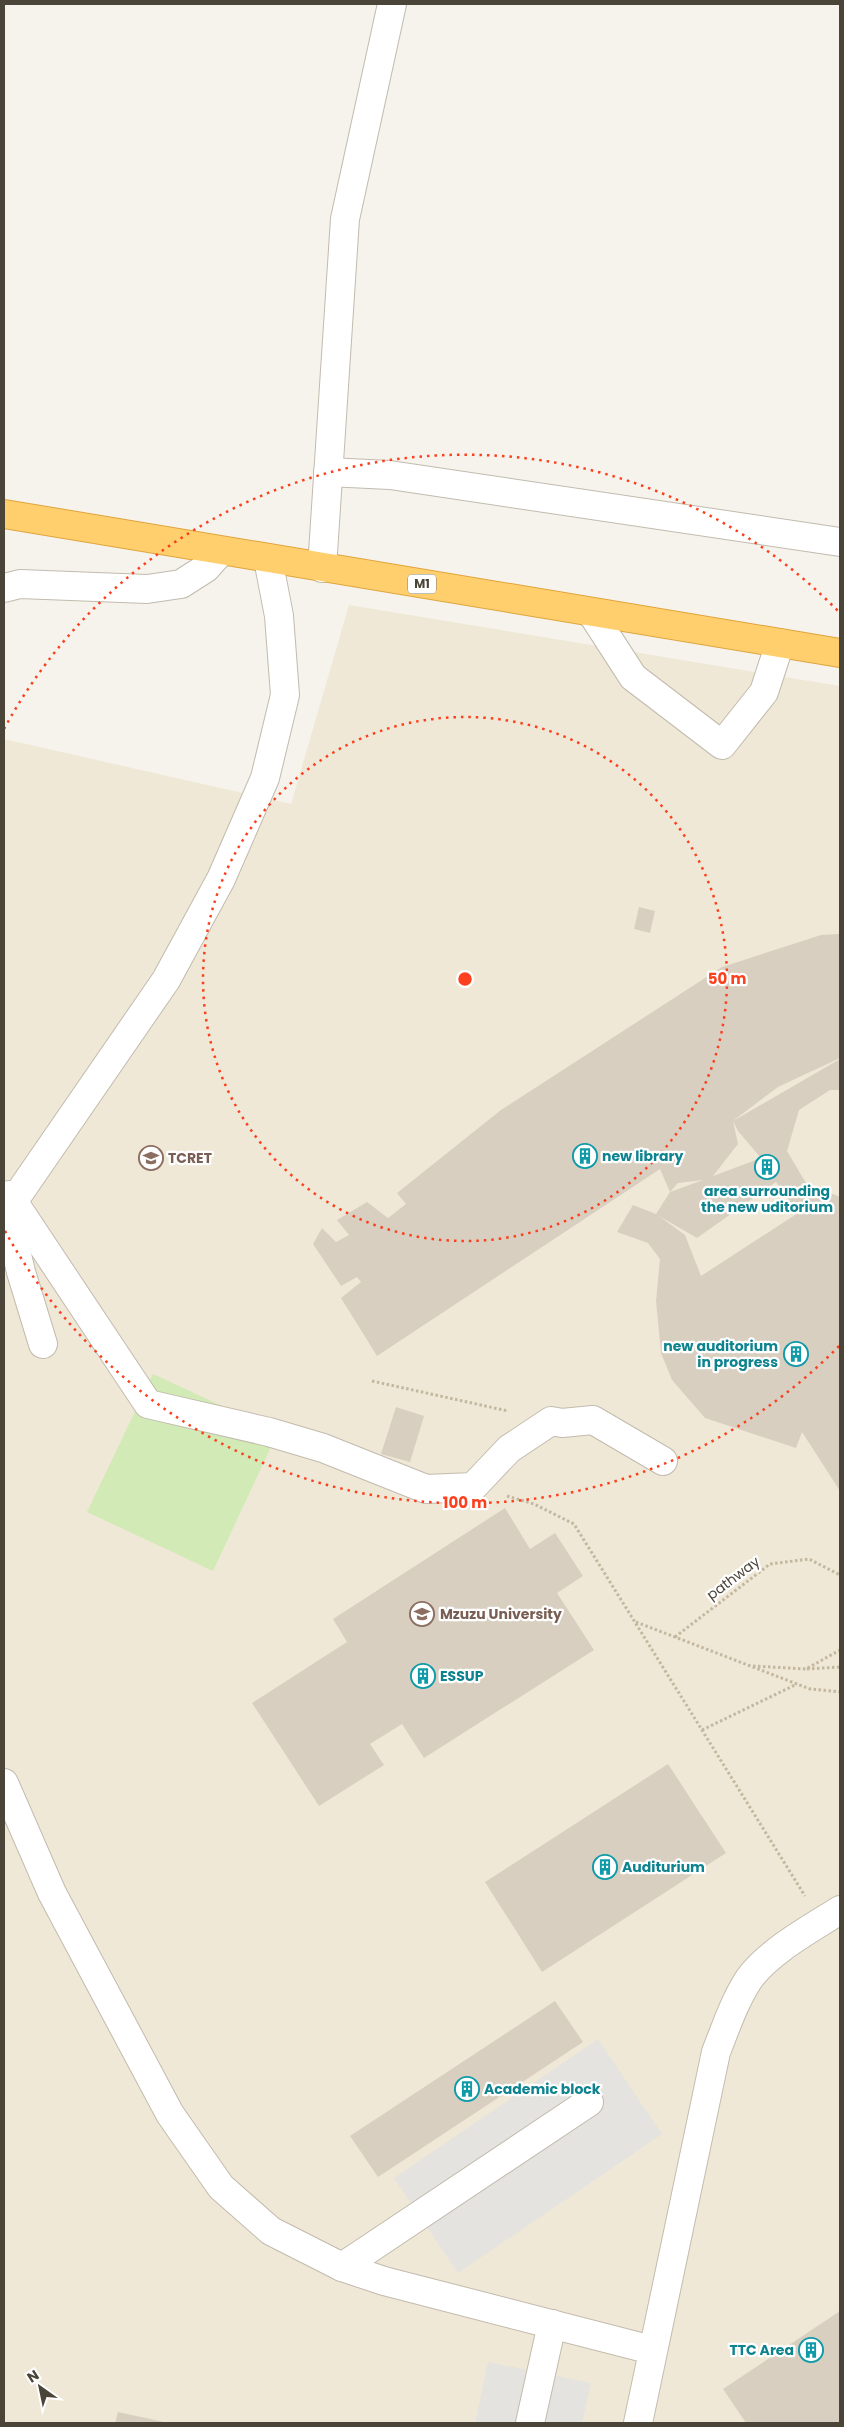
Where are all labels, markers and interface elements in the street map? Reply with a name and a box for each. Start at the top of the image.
road number: M1 [408,574,436,594]
text: 50 m [708,968,746,989]
centre of rings [456,970,474,988]
building icon: new library [572,1143,598,1169]
school or university icon: TCRET [138,1145,164,1171]
place label: new library [602,1146,683,1166]
place label: TCRET [168,1148,212,1168]
building icon: area surrounding the new uditorium [754,1154,780,1180]
place label: area surrounding the new uditorium [701,1181,833,1217]
place label: new auditorium in progress [663,1336,778,1372]
building icon: new auditorium in progress [783,1341,809,1367]
text: 100 m [443,1492,487,1513]
street label: pathway [702,1551,764,1605]
school or university icon: Mzuzu University [409,1601,435,1627]
place label: Mzuzu University [440,1604,562,1624]
building icon: ESSUP [410,1663,436,1689]
place label: ESSUP [440,1666,484,1686]
building icon: Auditurium [592,1854,618,1880]
place label: Auditurium [622,1857,705,1877]
building icon: Academic block [454,2076,480,2102]
place label: Academic block [484,2079,601,2099]
building icon: TTC Area [798,2337,824,2363]
place label: TTC Area [729,2340,794,2360]
north arrow [15,2362,65,2412]
text: N [23,2365,43,2387]

